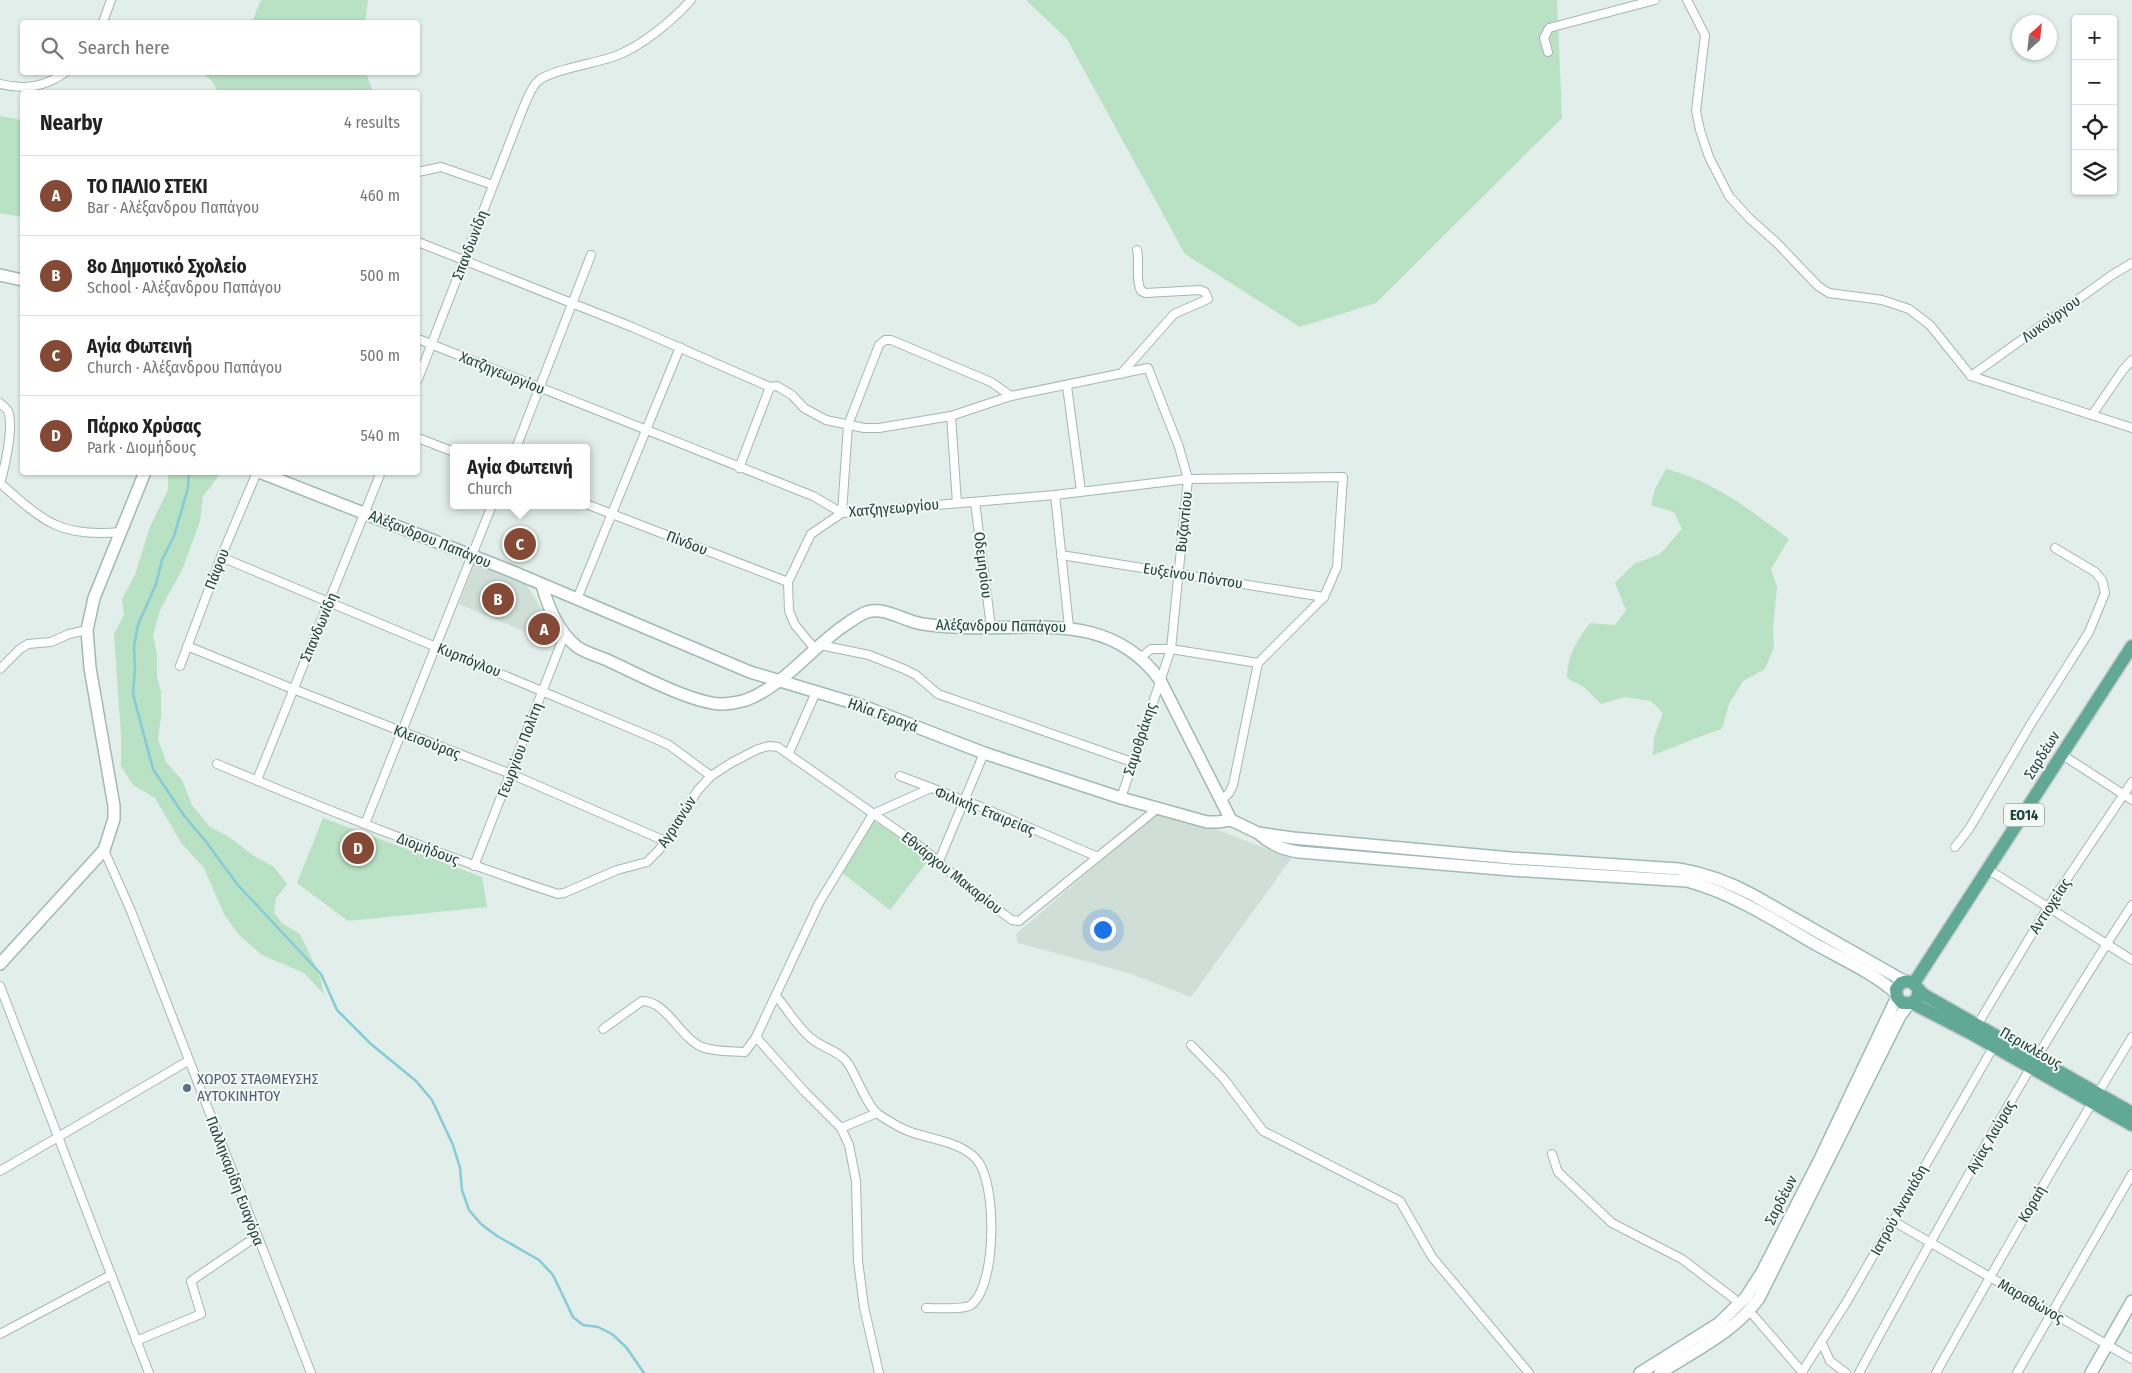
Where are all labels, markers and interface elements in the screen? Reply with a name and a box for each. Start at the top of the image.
north arrow [2012,15,2057,60]
map controls [2072,15,2117,195]
button: + [2072,15,2117,60]
search box [20,20,420,75]
icon: search [38,34,66,62]
text: Search here [78,36,170,59]
button: − [2072,60,2117,105]
button: locate [2072,105,2117,150]
text: Nearby [40,110,102,136]
text: 4 results [344,113,400,132]
button: layers [2072,150,2117,195]
text: ΤΟ ΠΑΛΙΟ ΣΤΕΚΙ [87,175,208,198]
text: A [52,186,60,205]
text: 460 m [360,186,400,205]
text: Bar · Αλέξανδρου Παπάγου [87,198,259,217]
street label: Σπανδωνίδη [448,207,492,283]
text: 8ο Δημοτικό Σχολείο [87,255,247,278]
text: B [52,266,60,285]
text: 500 m [360,266,400,285]
text: School · Αλέξανδρου Παπάγου [87,278,281,297]
street label: Λυκούργου [2018,292,2084,346]
text: Αγία Φωτεινή [87,335,192,358]
text: C [52,346,60,365]
text: 500 m [360,346,400,365]
street label: Χατζηγεωργίου [457,348,547,398]
text: Church · Αλέξανδρου Παπάγου [87,358,282,377]
text: Πάρκο Χρύσας [87,415,201,438]
text: D [51,426,61,445]
text: 540 m [361,426,400,445]
text: Park · Διομήδους [87,438,196,457]
popup [450,444,590,509]
text: Αγία Φωτεινή [467,456,573,479]
text: Church [467,479,513,498]
street label: Βυζαντίου [1172,491,1196,553]
street label: Χατζηγεωργίου [848,495,940,521]
street label: Αλέξανδρου Παπάγου [366,506,494,572]
pin: C [504,525,536,563]
street label: Πίνδου [664,527,710,559]
street label: Οδεμησίου [970,531,996,599]
street label: Πάφου [201,546,233,592]
street label: Ευξείνου Πόντου [1142,559,1244,593]
pin: B [482,580,514,618]
street label: Σπανδωνίδη [296,590,342,664]
pin: A [528,610,560,648]
street label: Αλέξανδρου Παπάγου [936,616,1066,636]
street label: Κυρπόγλου [434,639,504,681]
street label: Ηλία Γεραγά [845,694,921,736]
street label: Γεωργίου Πολίτη [494,700,546,800]
street label: Σαμοθράκης [1120,700,1160,778]
street label: Κλεισούρας [391,721,464,763]
street label: Σαρδέων [2020,727,2064,782]
street label: Φιλικής Εταιρείας [932,783,1038,839]
street label: Αγριανών [654,793,700,851]
road number: ΕΟ14 [2004,804,2044,826]
street label: Εθνάρχου Μακαρίου [898,828,1006,918]
pin: D [342,829,374,867]
street label: Διομήδους [394,829,462,869]
street label: Αντιοχείας [2025,874,2075,937]
your location [1090,917,1116,943]
street label: Περικλέους [1997,1023,2066,1073]
place label: ΧΩΡΟΣ ΣΤΑΘΜΕΥΣΗΣ ΑΥΤΟΚΙΝΗΤΟΥ [197,1070,319,1105]
marker: ΧΩΡΟΣ ΣΤΑΘΜΕΥΣΗΣ ΑΥΤΟΚΙΝΗΤΟΥ [181,1082,193,1094]
street label: Αγίας Λαύρας [1963,1097,2020,1177]
street label: Παλληκαρίδη Ευαγόρα [202,1114,268,1248]
street label: Ιατρού Ανανιάδη [1867,1161,1931,1259]
street label: Σαρδέων [1761,1172,1801,1228]
street label: Κοραή [2014,1182,2050,1226]
street label: Μαραθώνος [1995,1275,2068,1327]

